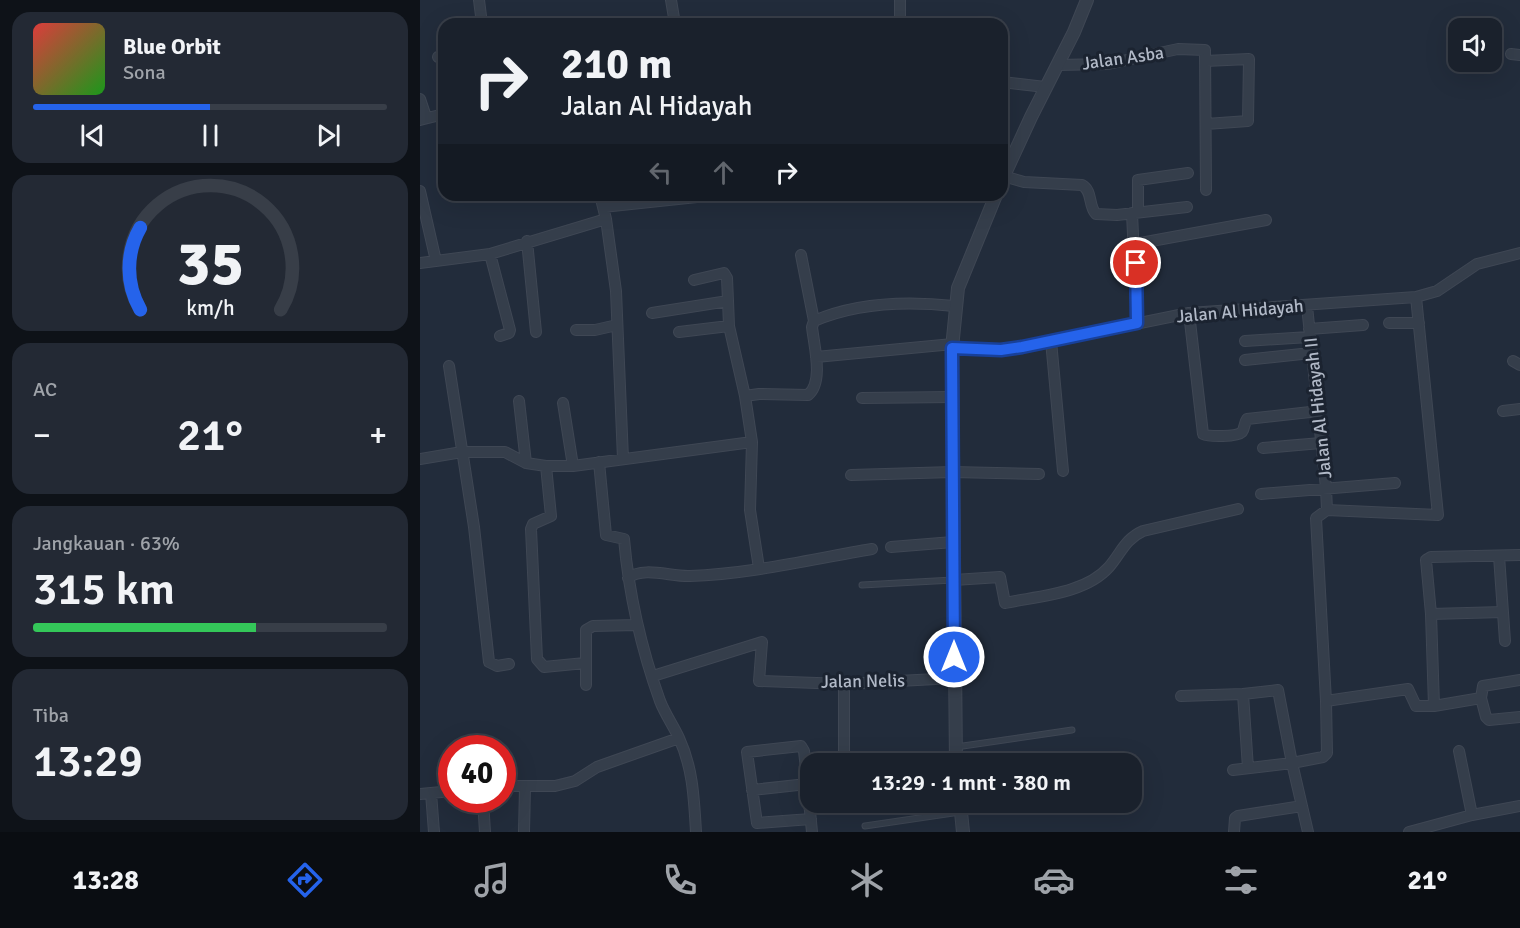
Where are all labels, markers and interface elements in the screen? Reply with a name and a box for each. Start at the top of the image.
map controls [1448,18,1502,72]
button: sound [1448,18,1502,72]
text: Blue Orbit [123,33,221,60]
text: 210 m [561,39,672,90]
street label: Jalan Asba [1081,41,1165,75]
icon: right [462,42,540,120]
text: Sona [123,60,166,85]
text: Jalan Al Hidayah [561,90,752,123]
icon: previous [76,119,109,152]
icon: pause [194,119,227,152]
icon: next [312,119,345,152]
icon: left [644,156,677,189]
icon: ahead [707,156,740,189]
icon: right [770,156,803,189]
text: 35 [176,225,244,302]
pin [1110,237,1161,288]
icon: arrive [1119,246,1152,279]
street label: Jalan Al Hidayah [1175,294,1305,328]
text: km/h [186,295,234,321]
street label: Jalan Al Hidayah II [1300,336,1336,480]
text: AC [33,377,57,402]
text: 21° [177,408,243,463]
text: − [33,415,51,456]
text: + [369,415,387,456]
text: Jangkauan · 63% [33,531,180,556]
text: 315 km [33,562,175,617]
position arrow [922,625,986,689]
street label: Jalan Nelis [821,669,905,693]
text: Tiba [33,703,69,728]
text: 13:29 [33,734,143,789]
speed limit sign: 40 [438,735,516,813]
text: 13:29 · 1 mnt · 380 m [871,769,1071,796]
icon: directions [284,859,326,901]
icon: music [471,859,513,901]
icon: phone [659,859,701,901]
icon: climate [846,859,888,901]
icon: car [1033,859,1075,901]
icon: filters [1220,859,1262,901]
text: 13:28 [73,864,139,897]
text: 21° [1407,864,1447,897]

